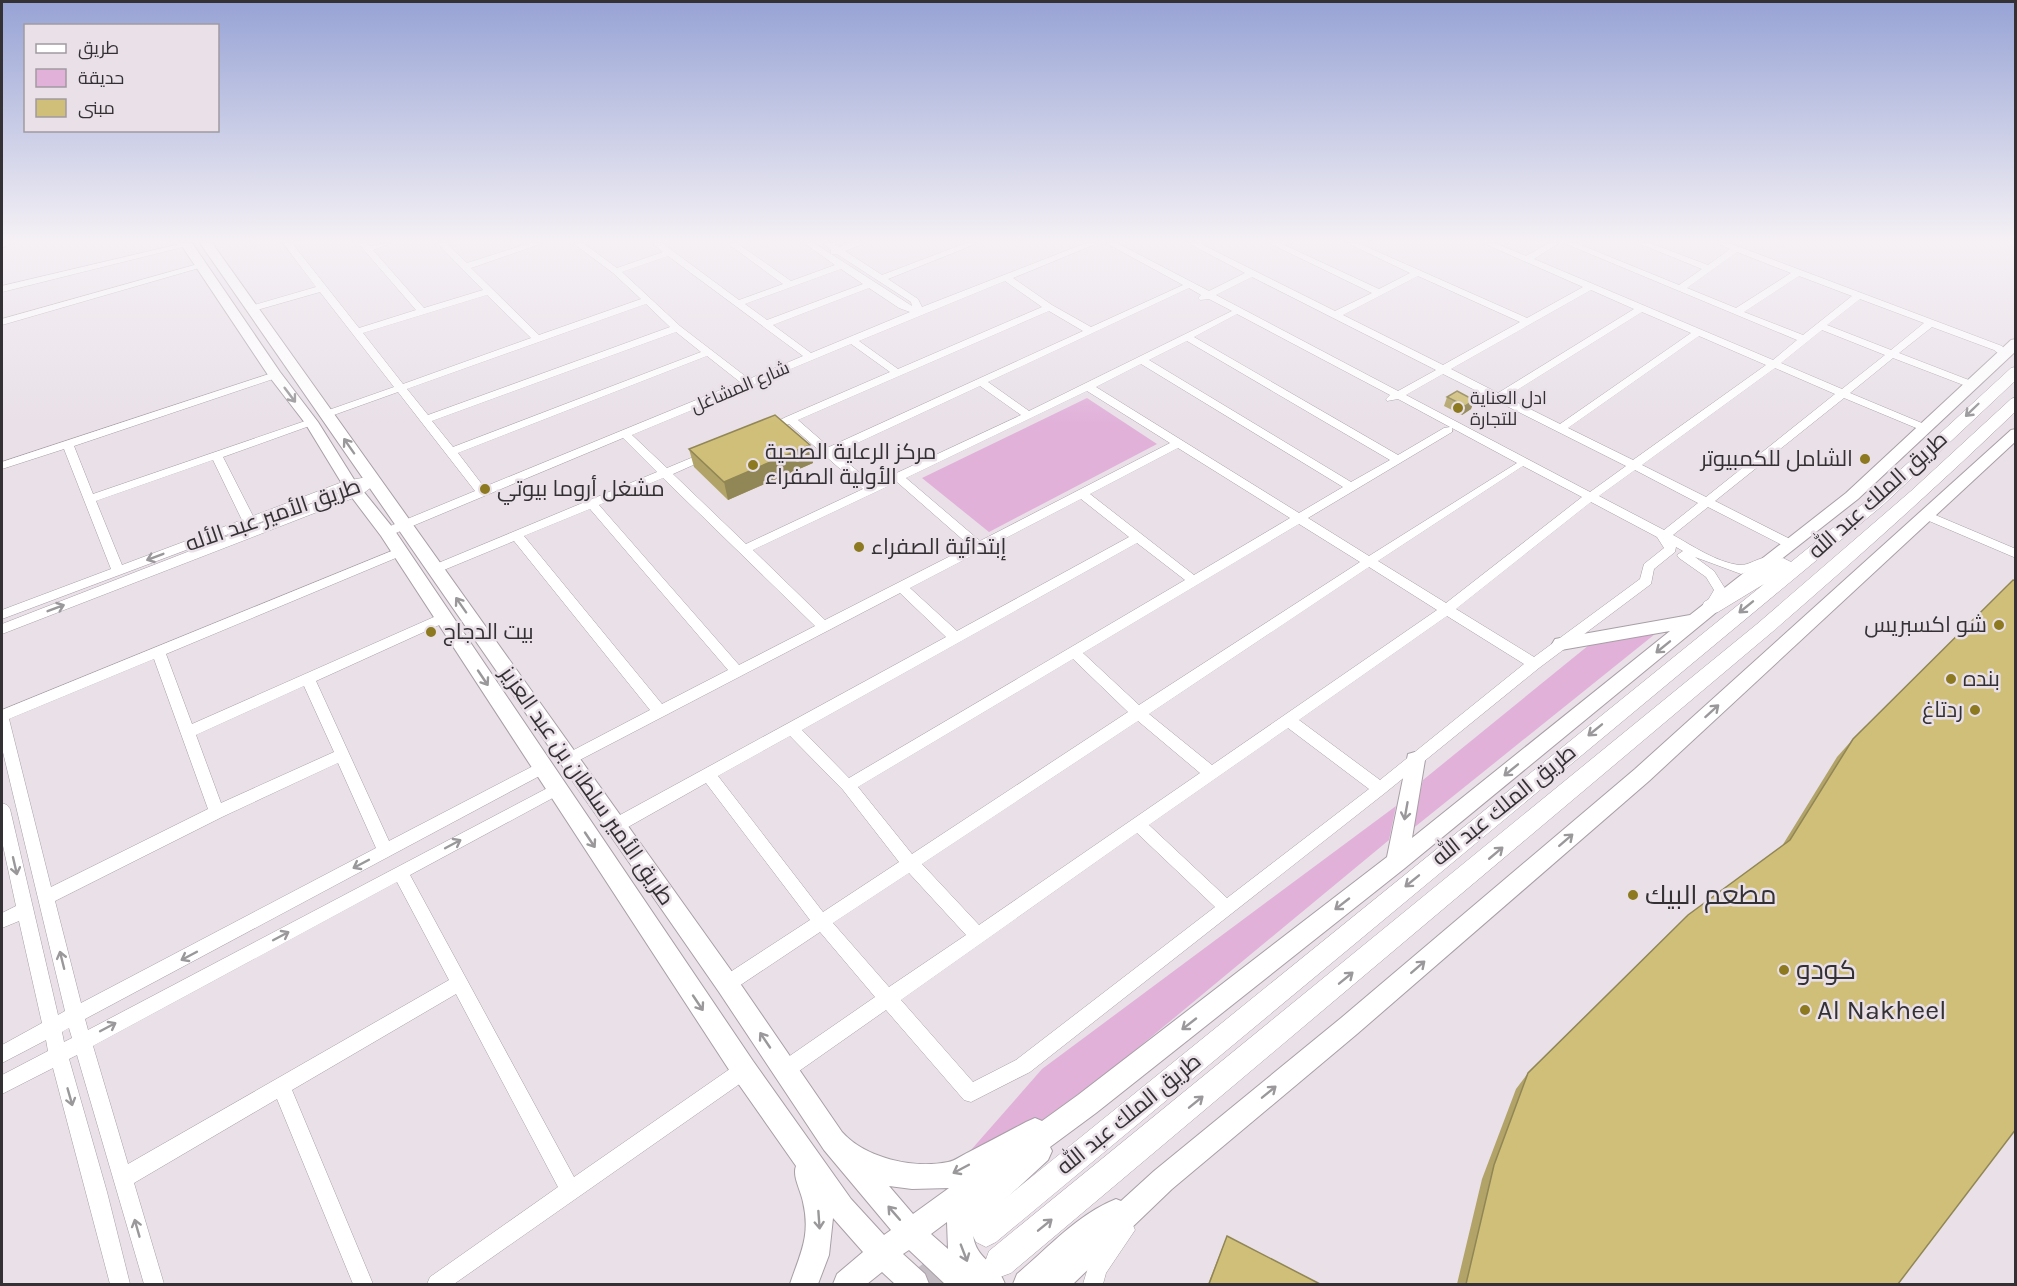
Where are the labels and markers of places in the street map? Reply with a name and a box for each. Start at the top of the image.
place label: ادل العناية للتجارة [1470,387,1547,430]
marker: ادل العناية للتجارة [1451,401,1465,415]
place label: مركز الرعاية الصحية الأولية الصفراء [765,439,936,490]
place label: الشامل للكمبيوتر [1699,446,1853,472]
marker: الشامل للكمبيوتر [1858,452,1872,466]
marker: مركز الرعاية الصحية الأولية الصفراء [746,458,760,472]
place label: مشغل أروما بيوتي [497,475,665,505]
marker: مشغل أروما بيوتي [478,482,492,496]
place label: إبتدائية الصفراء [871,534,1007,561]
marker: إبتدائية الصفراء [852,540,866,554]
place label: شو اكسبريس [1864,612,1987,638]
marker: شو اكسبريس [1992,618,2006,632]
place label: بيت الدجاج [443,619,534,646]
marker: بيت الدجاج [424,625,438,639]
place label: بنده [1963,666,2000,692]
marker: بنده [1944,672,1958,686]
place label: ردتاغ [1922,697,1963,724]
marker: ردتاغ [1968,703,1982,717]
place label: مطعم البيك [1645,879,1777,913]
marker: مطعم البيك [1626,888,1640,902]
place label: كودو [1796,954,1856,986]
marker: كودو [1777,963,1791,977]
place label: Al Nakheel [1817,994,1947,1026]
marker: Al Nakheel [1798,1003,1812,1017]

